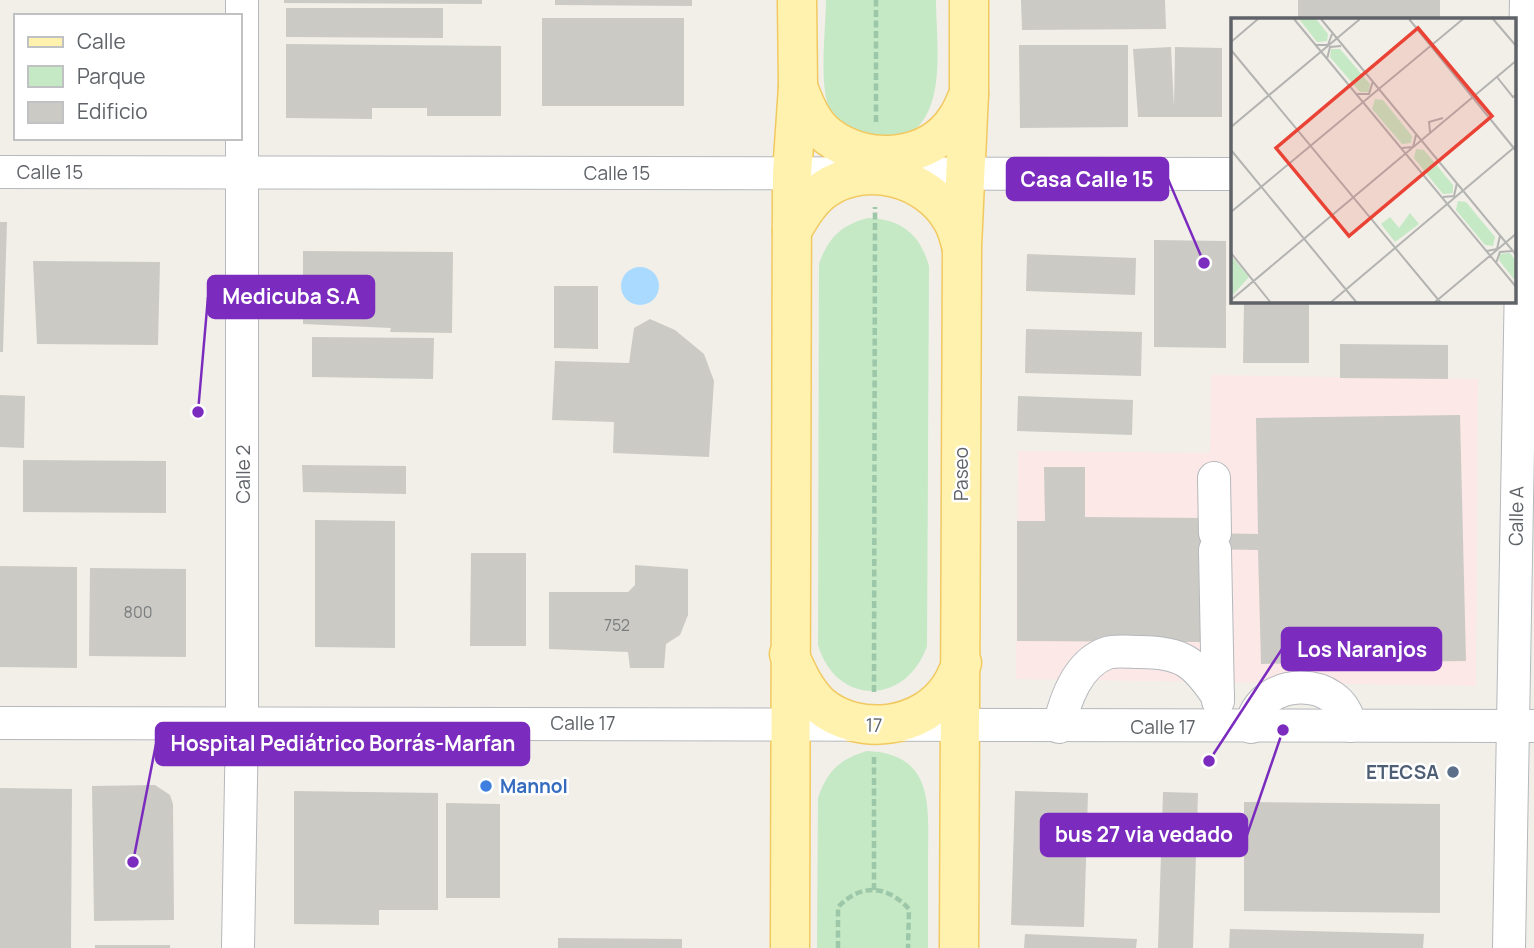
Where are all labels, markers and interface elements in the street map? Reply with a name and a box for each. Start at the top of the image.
legend [14,14,242,140]
inset map [1231,18,1516,303]
text: Calle [77,27,126,55]
text: Parque [77,62,146,90]
text: Edificio [77,97,148,125]
callout: Casa Calle 15 [1007,158,1168,200]
street label: Calle 15 [17,159,83,185]
street label: Calle 15 [584,160,650,186]
text: Casa Calle 15 [1020,165,1154,193]
callout: Medicuba S.A [208,276,374,318]
text: Medicuba S.A [222,282,360,310]
street label: Calle 2 [230,445,256,503]
street label: Paseo [948,447,974,501]
street label: Calle A [1502,486,1530,546]
house number: 800 [124,601,152,623]
house number: 752 [604,614,630,636]
callout: Los Naranjos [1282,628,1441,670]
text: Los Naranjos [1297,635,1427,663]
street label: Calle 17 [551,710,615,736]
street label: 17 [865,712,883,738]
street label: Calle 17 [1131,714,1195,740]
callout: Hospital Pediátrico Borrás-Marfan [156,723,529,765]
text: Hospital Pediátrico Borrás-Marfan [171,729,515,757]
place label: ETECSA [1366,759,1439,785]
marker: ETECSA [1445,764,1461,780]
place label: Mannol [500,773,568,799]
marker: Mannol [478,778,494,794]
callout: bus 27 via vedado [1041,814,1247,856]
text: bus 27 via vedado [1055,820,1233,848]

